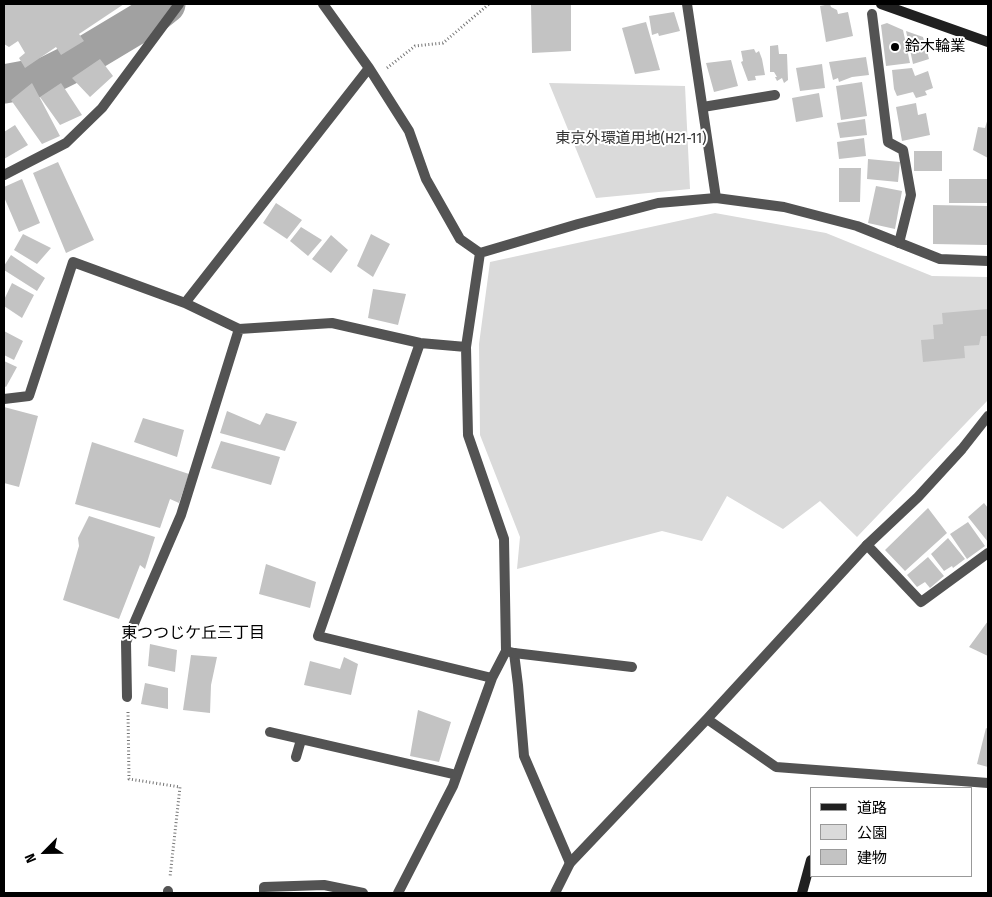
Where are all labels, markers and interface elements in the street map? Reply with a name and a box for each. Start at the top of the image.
place label: 鈴木輪業 [905,38,965,56]
marker: 鈴木輪業 [889,41,901,53]
park label: 東京外環道用地(H21-11) [555,130,707,148]
district label: 東つつじケ丘三丁目 [121,624,265,644]
legend [810,787,972,877]
text: 道路 [857,799,887,817]
text: 公園 [857,824,887,842]
north arrow [20,827,70,877]
text: 建物 [857,849,887,867]
text: N [21,851,40,865]

